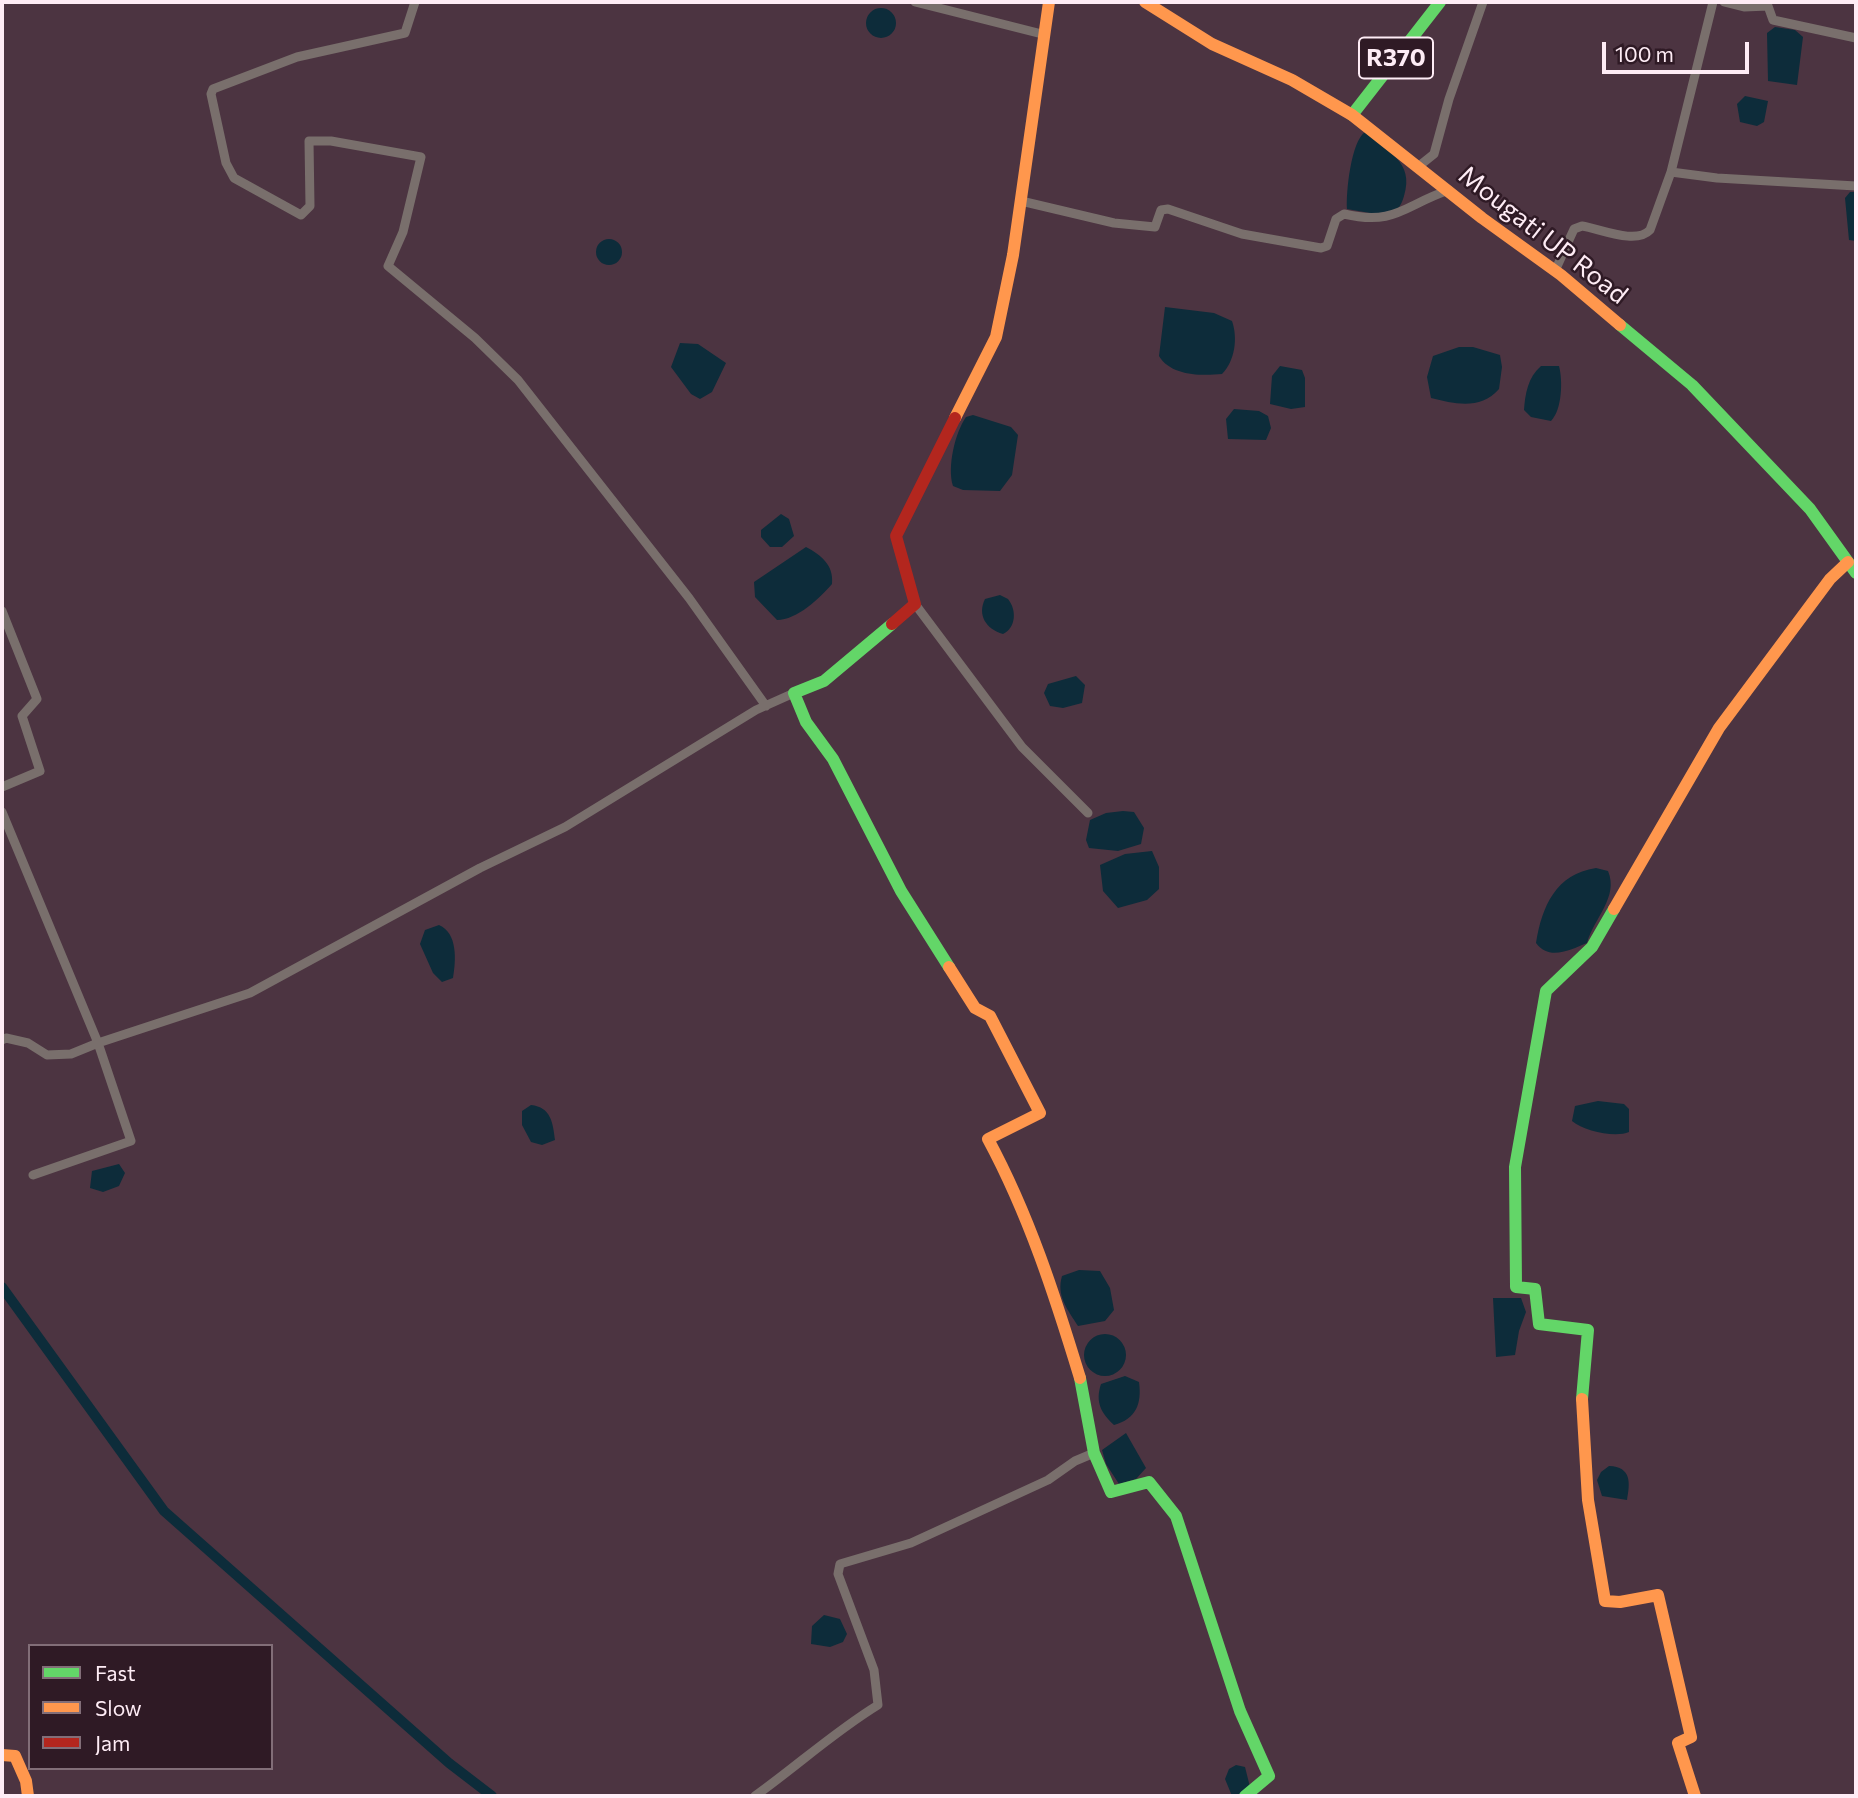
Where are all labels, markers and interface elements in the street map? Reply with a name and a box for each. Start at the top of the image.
scale bar [1606,28,1753,72]
road number: R370 [1359,38,1433,78]
text: 100 m [1615,41,1674,66]
street label: Mougati UP Road [1452,159,1634,311]
legend [28,1644,273,1770]
text: Fast [95,1660,136,1685]
text: Slow [95,1695,142,1720]
text: Jam [95,1730,130,1755]

